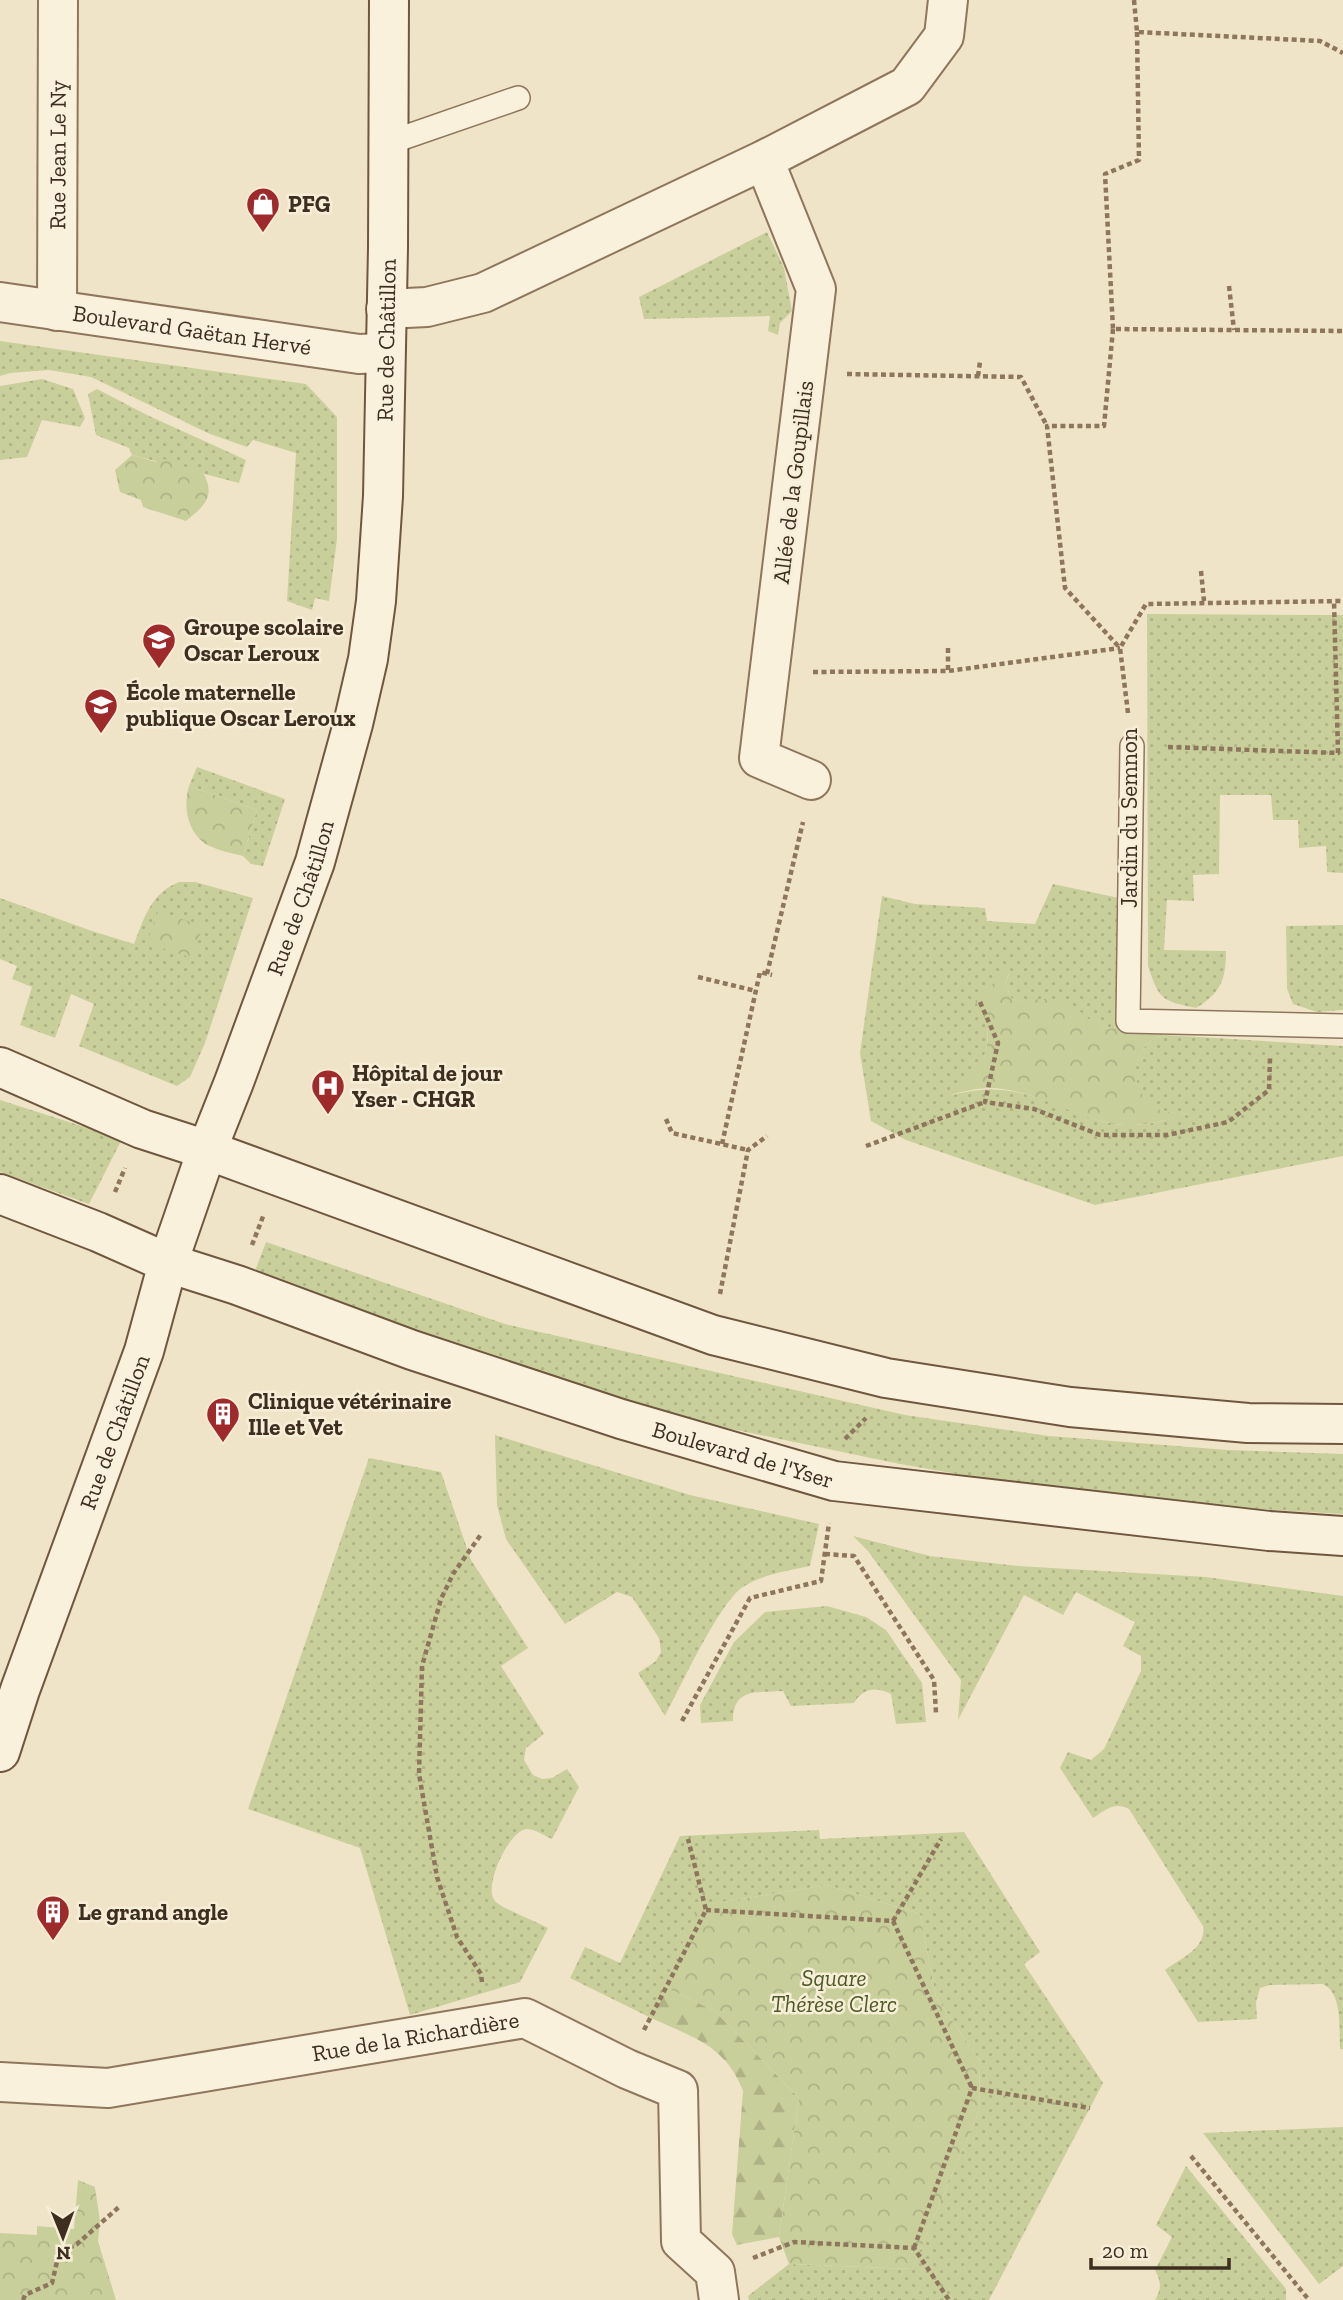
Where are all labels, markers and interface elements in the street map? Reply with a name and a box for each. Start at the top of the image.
street label: Rue Jean Le Ny [43,80,72,230]
shop icon: PFG [244,185,282,234]
place label: PFG [288,190,331,218]
street label: Rue de Châtillon [371,258,402,422]
street label: Boulevard Gaëtan Hervé [71,299,313,361]
street label: Allée de la Goupillais [767,379,819,585]
place label: Groupe scolaire Oscar Leroux [184,613,344,667]
school or university icon: Groupe scolaire Oscar Leroux [140,621,178,670]
place label: École maternelle publique Oscar Leroux [126,678,356,732]
school or university icon: École maternelle publique Oscar Leroux [82,686,120,735]
street label: Jardin du Semnon [1115,728,1143,908]
street label: Rue de Châtillon [260,817,340,979]
place label: Hôpital de jour Yser - CHGR [352,1059,503,1113]
hospital icon: Hôpital de jour Yser - CHGR [309,1067,347,1116]
street label: Rue de Châtillon [73,1351,156,1513]
place label: Clinique vétérinaire Ille et Vet [248,1387,451,1441]
building icon: Clinique vétérinaire Ille et Vet [204,1395,242,1444]
street label: Boulevard de l'Yser [649,1415,837,1494]
building icon: Le grand angle [34,1893,72,1942]
place label: Le grand angle [78,1898,228,1926]
park label: Square Thérèse Clerc [771,1964,897,2018]
street label: Rue de la Richardière [310,2005,521,2068]
north arrow [28,2202,98,2272]
scale bar [1091,2226,1229,2270]
text: 20 m [1102,2238,1148,2263]
text: N [56,2242,71,2265]

